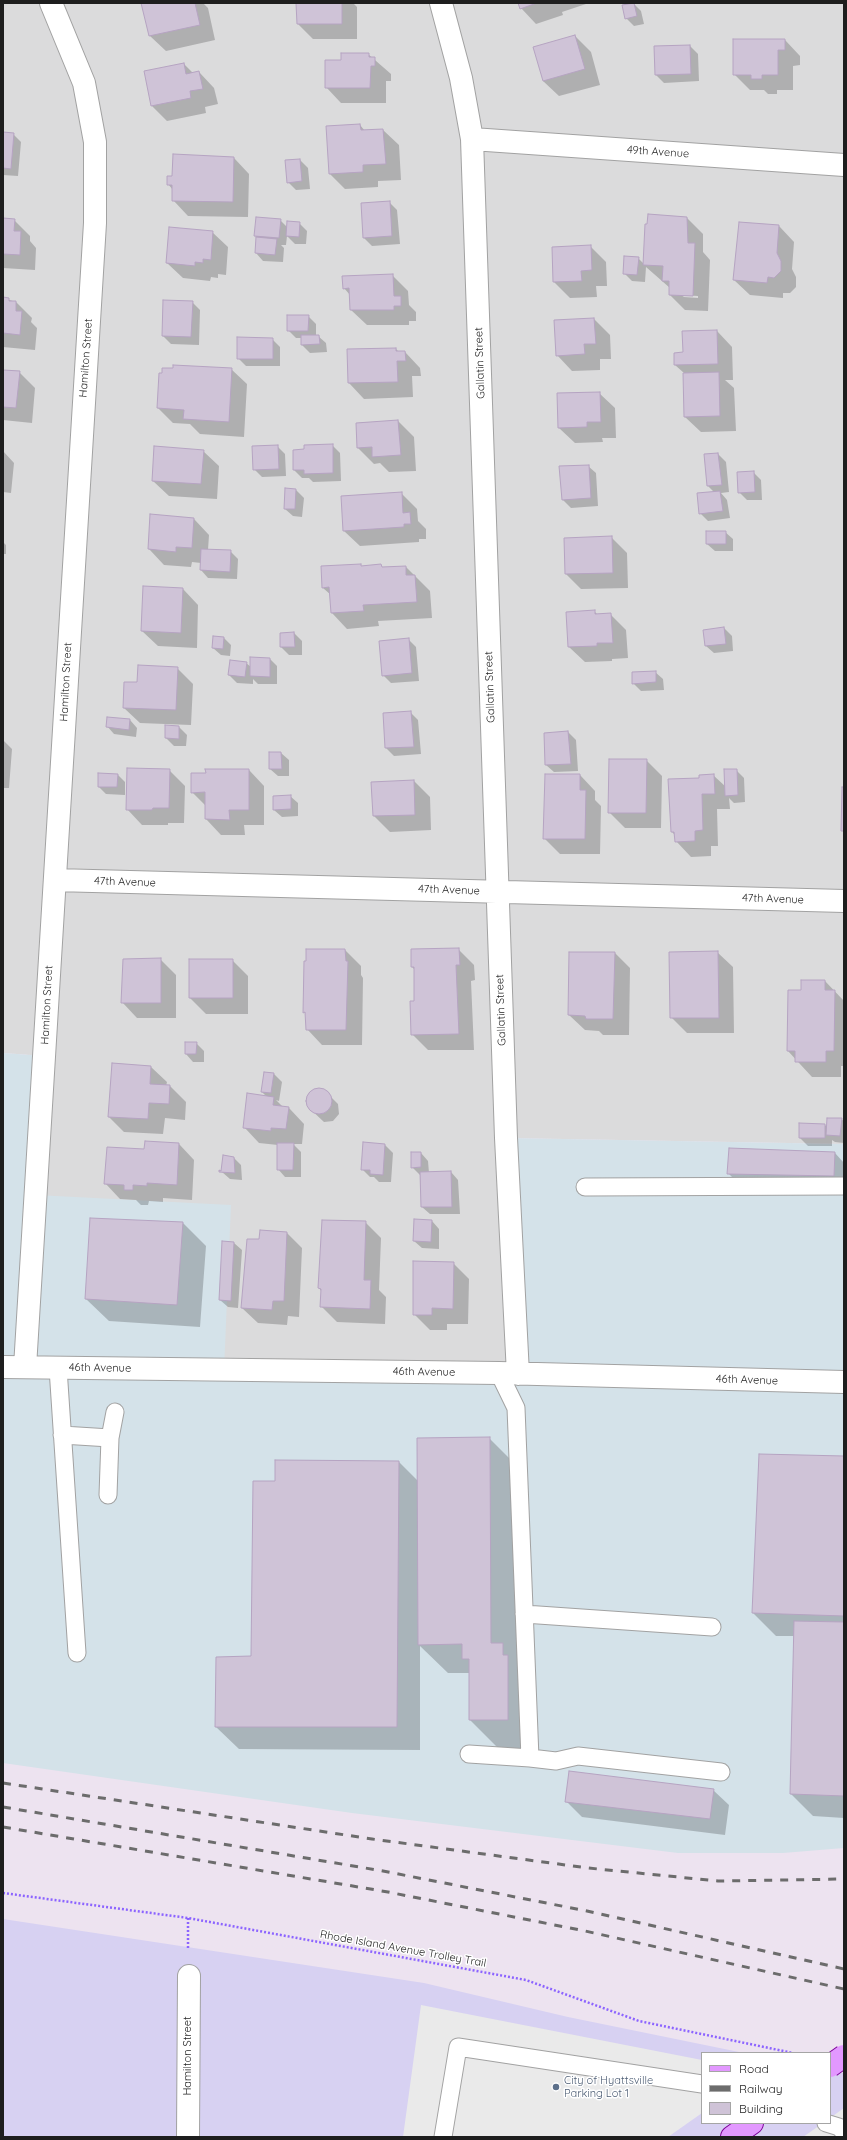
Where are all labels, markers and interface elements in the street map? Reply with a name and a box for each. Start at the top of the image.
street label: 49th Avenue [626,143,690,161]
street label: Hamilton Street [77,318,95,398]
street label: Gallatin Street [472,327,488,399]
street label: Hamilton Street [57,642,75,722]
street label: Gallatin Street [482,651,498,723]
street label: 47th Avenue [94,874,156,890]
street label: 47th Avenue [418,882,480,898]
street label: 47th Avenue [742,891,804,907]
street label: Hamilton Street [38,965,56,1045]
street label: Gallatin Street [493,974,509,1046]
street label: 46th Avenue [69,1361,131,1375]
street label: 46th Avenue [393,1365,455,1379]
street label: 46th Avenue [716,1372,778,1388]
street label: Rhode Island Avenue Trolley Trail [319,1928,487,1970]
street label: Hamilton Street [181,2016,195,2096]
legend [701,2052,831,2124]
text: Road [739,2061,769,2076]
place label: City of Hyattsville Parking Lot 1 [564,2074,653,2100]
text: Railway [739,2081,783,2096]
marker: City of Hyattsville Parking Lot 1 [551,2082,561,2092]
text: Building [739,2101,783,2116]

